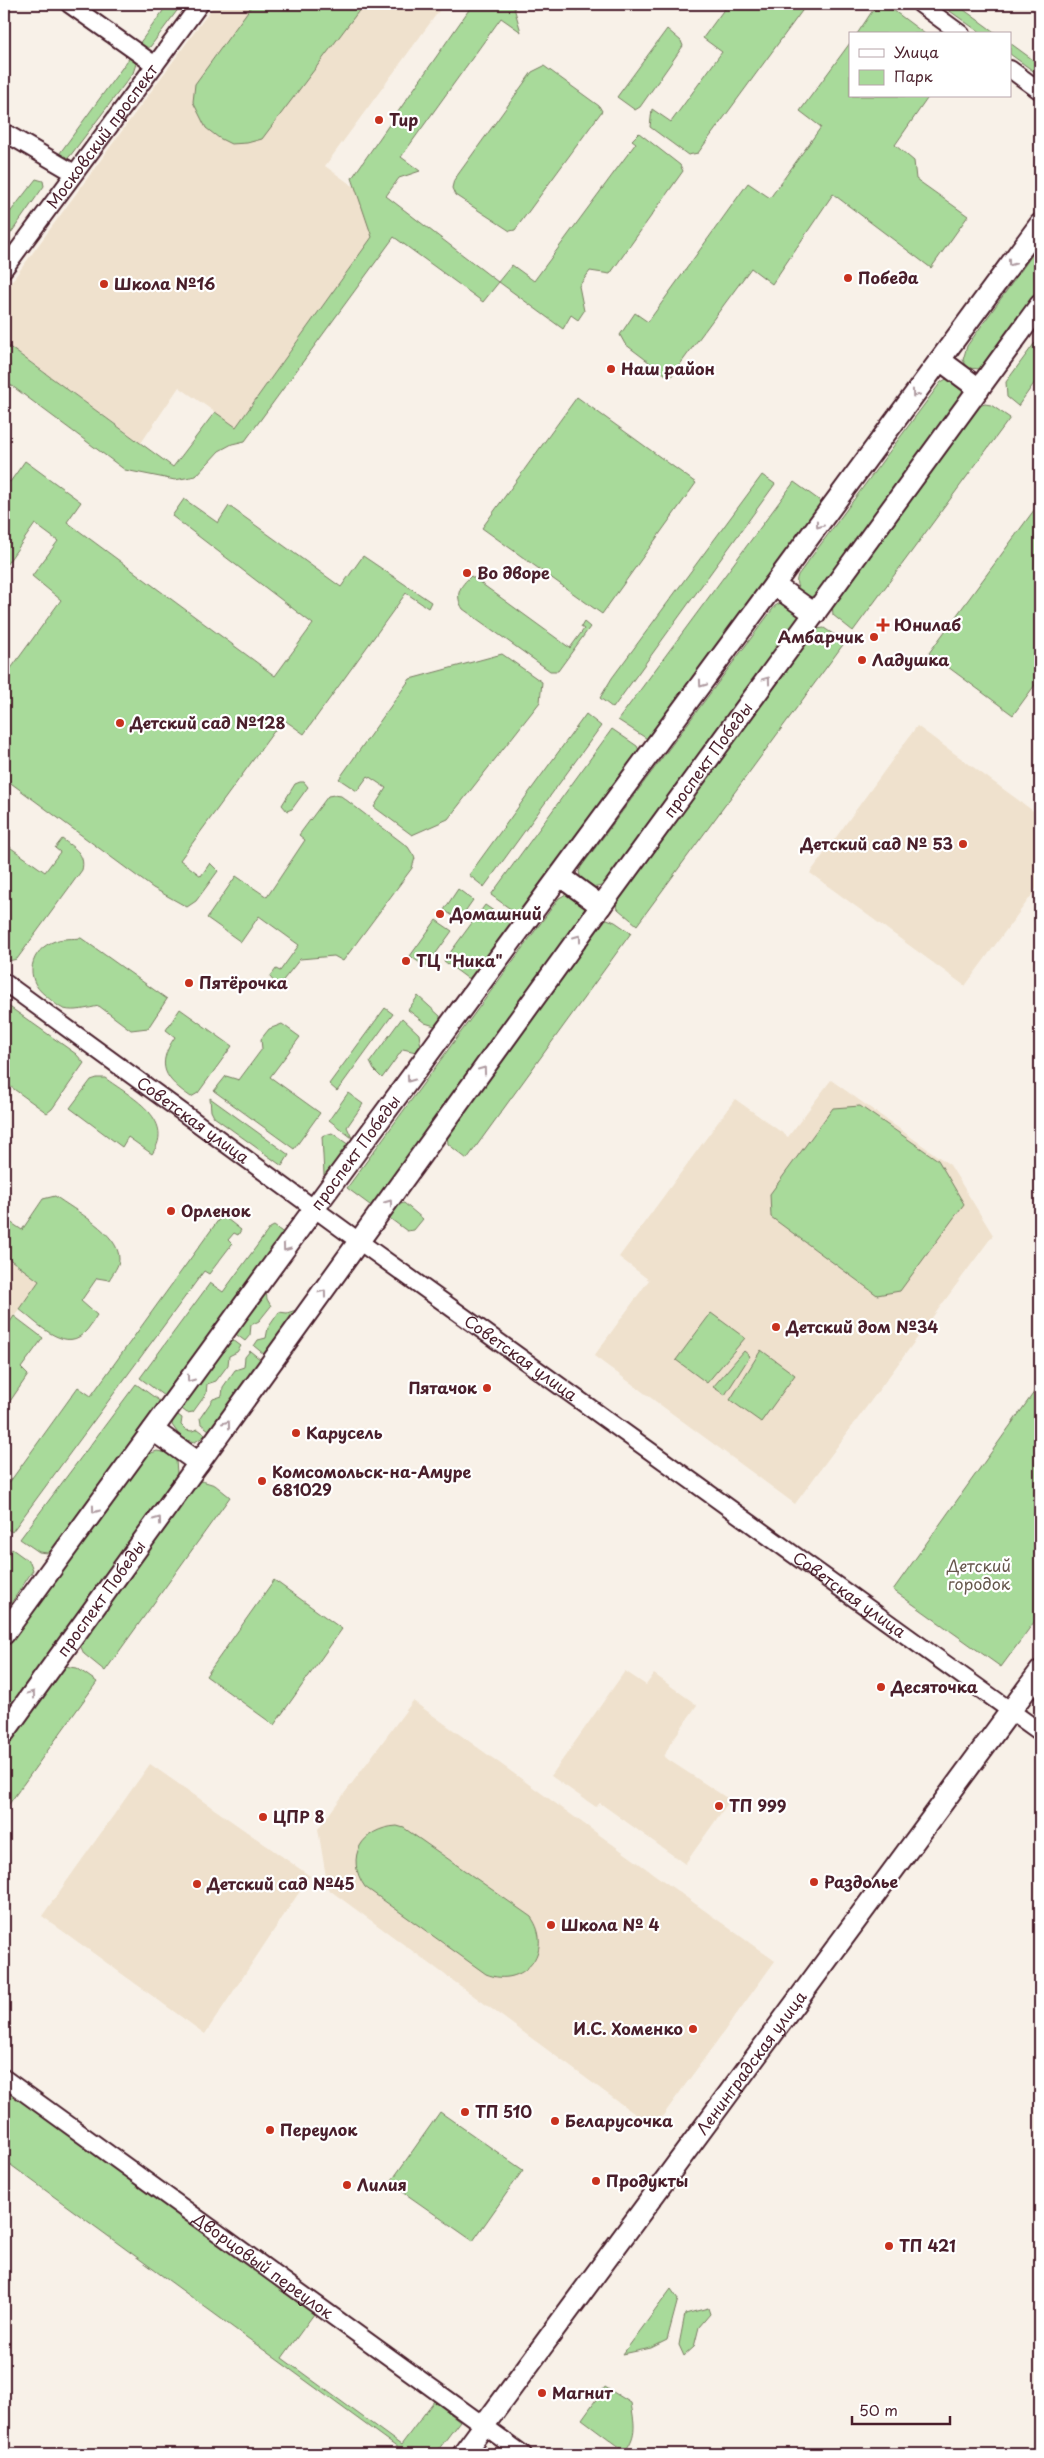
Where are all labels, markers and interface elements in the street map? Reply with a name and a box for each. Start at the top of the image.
legend [849,32,1012,98]
text: Улица [894,40,939,63]
street label: Московский проспект [40,58,163,213]
text: Парк [894,64,933,87]
place label: Тир [389,107,418,131]
marker: Тир [373,114,385,126]
one-way arrow [1009,257,1017,266]
place label: Победа [858,265,919,289]
place label: Школа №16 [114,271,215,295]
marker: Победа [842,272,854,284]
marker: Школа №16 [98,278,110,290]
place label: Наш район [621,356,715,380]
marker: Наш район [605,363,617,375]
one-way arrow [912,388,921,398]
one-way arrow [815,519,825,528]
place label: Во дворе [477,560,550,584]
marker: Во дворе [461,567,473,579]
place label: Юнилаб [894,612,961,636]
marker: Юнилаб [876,618,890,632]
place label: Амбарчик [778,624,865,648]
marker: Амбарчик [868,631,880,643]
place label: Ладушка [872,647,950,671]
marker: Ладушка [856,654,868,666]
one-way arrow [761,677,769,686]
one-way arrow [698,678,708,687]
street label: проспект Победы [657,696,757,822]
place label: Детский сад №128 [129,710,286,734]
marker: Детский сад №128 [114,717,126,729]
place label: Детский сад № 53 [800,831,953,855]
marker: Детский сад № 53 [957,838,969,850]
place label: Домашний [449,901,542,925]
marker: Домашний [434,908,446,920]
one-way arrow [572,934,581,944]
place label: ТЦ "Ника" [416,948,503,972]
marker: ТЦ "Ника" [400,955,412,967]
place label: Пятёрочка [199,970,288,994]
marker: Пятёрочка [183,977,195,989]
one-way arrow [477,1067,486,1076]
street label: Советская улица [132,1070,255,1169]
one-way arrow [407,1074,416,1083]
street label: проспект Победы [304,1089,405,1215]
place label: Орленок [181,1198,251,1222]
one-way arrow [383,1199,392,1208]
marker: Орленок [165,1205,177,1217]
one-way arrow [283,1242,292,1251]
one-way arrow [318,1290,326,1299]
street label: Советская улица [460,1308,583,1406]
place label: Детский дом №34 [785,1314,938,1338]
marker: Детский дом №34 [770,1321,782,1333]
one-way arrow [187,1373,196,1383]
place label: Пятачок [409,1375,478,1399]
marker: Пятачок [481,1382,493,1394]
one-way arrow [221,1420,230,1430]
place label: Карусель [306,1420,383,1444]
marker: Карусель [290,1427,302,1439]
place label: Комсомольск-на-Амуре 681029 [272,1459,472,1501]
marker: Комсомольск-на-Амуре 681029 [256,1475,268,1487]
one-way arrow [92,1504,100,1513]
one-way arrow [152,1516,161,1526]
street label: проспект Победы [50,1535,150,1661]
street label: Советская улица [788,1545,911,1643]
park label: Детский городок [946,1553,1011,1595]
place label: Десяточка [890,1674,978,1698]
marker: Десяточка [875,1681,887,1693]
one-way arrow [26,1690,35,1700]
place label: ТП 999 [729,1793,787,1817]
marker: ТП 999 [713,1800,725,1812]
place label: ЦПР 8 [273,1804,325,1828]
marker: ЦПР 8 [257,1811,269,1823]
place label: Раздолье [824,1869,899,1893]
place label: Детский сад №45 [206,1871,355,1895]
marker: Раздолье [808,1876,820,1888]
marker: Детский сад №45 [191,1878,203,1890]
place label: Школа № 4 [561,1912,660,1936]
marker: Школа № 4 [545,1919,557,1931]
street label: Ленинградская улица [689,1985,812,2139]
place label: И.С. Хоменко [573,2016,683,2040]
marker: И.С. Хоменко [687,2023,699,2035]
place label: ТП 510 [475,2099,532,2123]
marker: ТП 510 [459,2106,471,2118]
place label: Беларусочка [565,2108,673,2132]
marker: Беларусочка [549,2115,561,2127]
place label: Переулок [280,2117,358,2141]
marker: Переулок [264,2124,276,2136]
place label: Продукты [606,2168,689,2192]
place label: Лилия [357,2172,407,2196]
marker: Продукты [590,2175,602,2187]
marker: Лилия [341,2179,353,2191]
street label: Дворцовый переулок [188,2205,339,2324]
place label: ТП 421 [899,2233,956,2257]
marker: ТП 421 [883,2240,895,2252]
place label: Магнит [552,2380,614,2404]
marker: Магнит [536,2387,548,2399]
scale bar [852,2393,949,2425]
text: 50 m [859,2398,898,2421]

